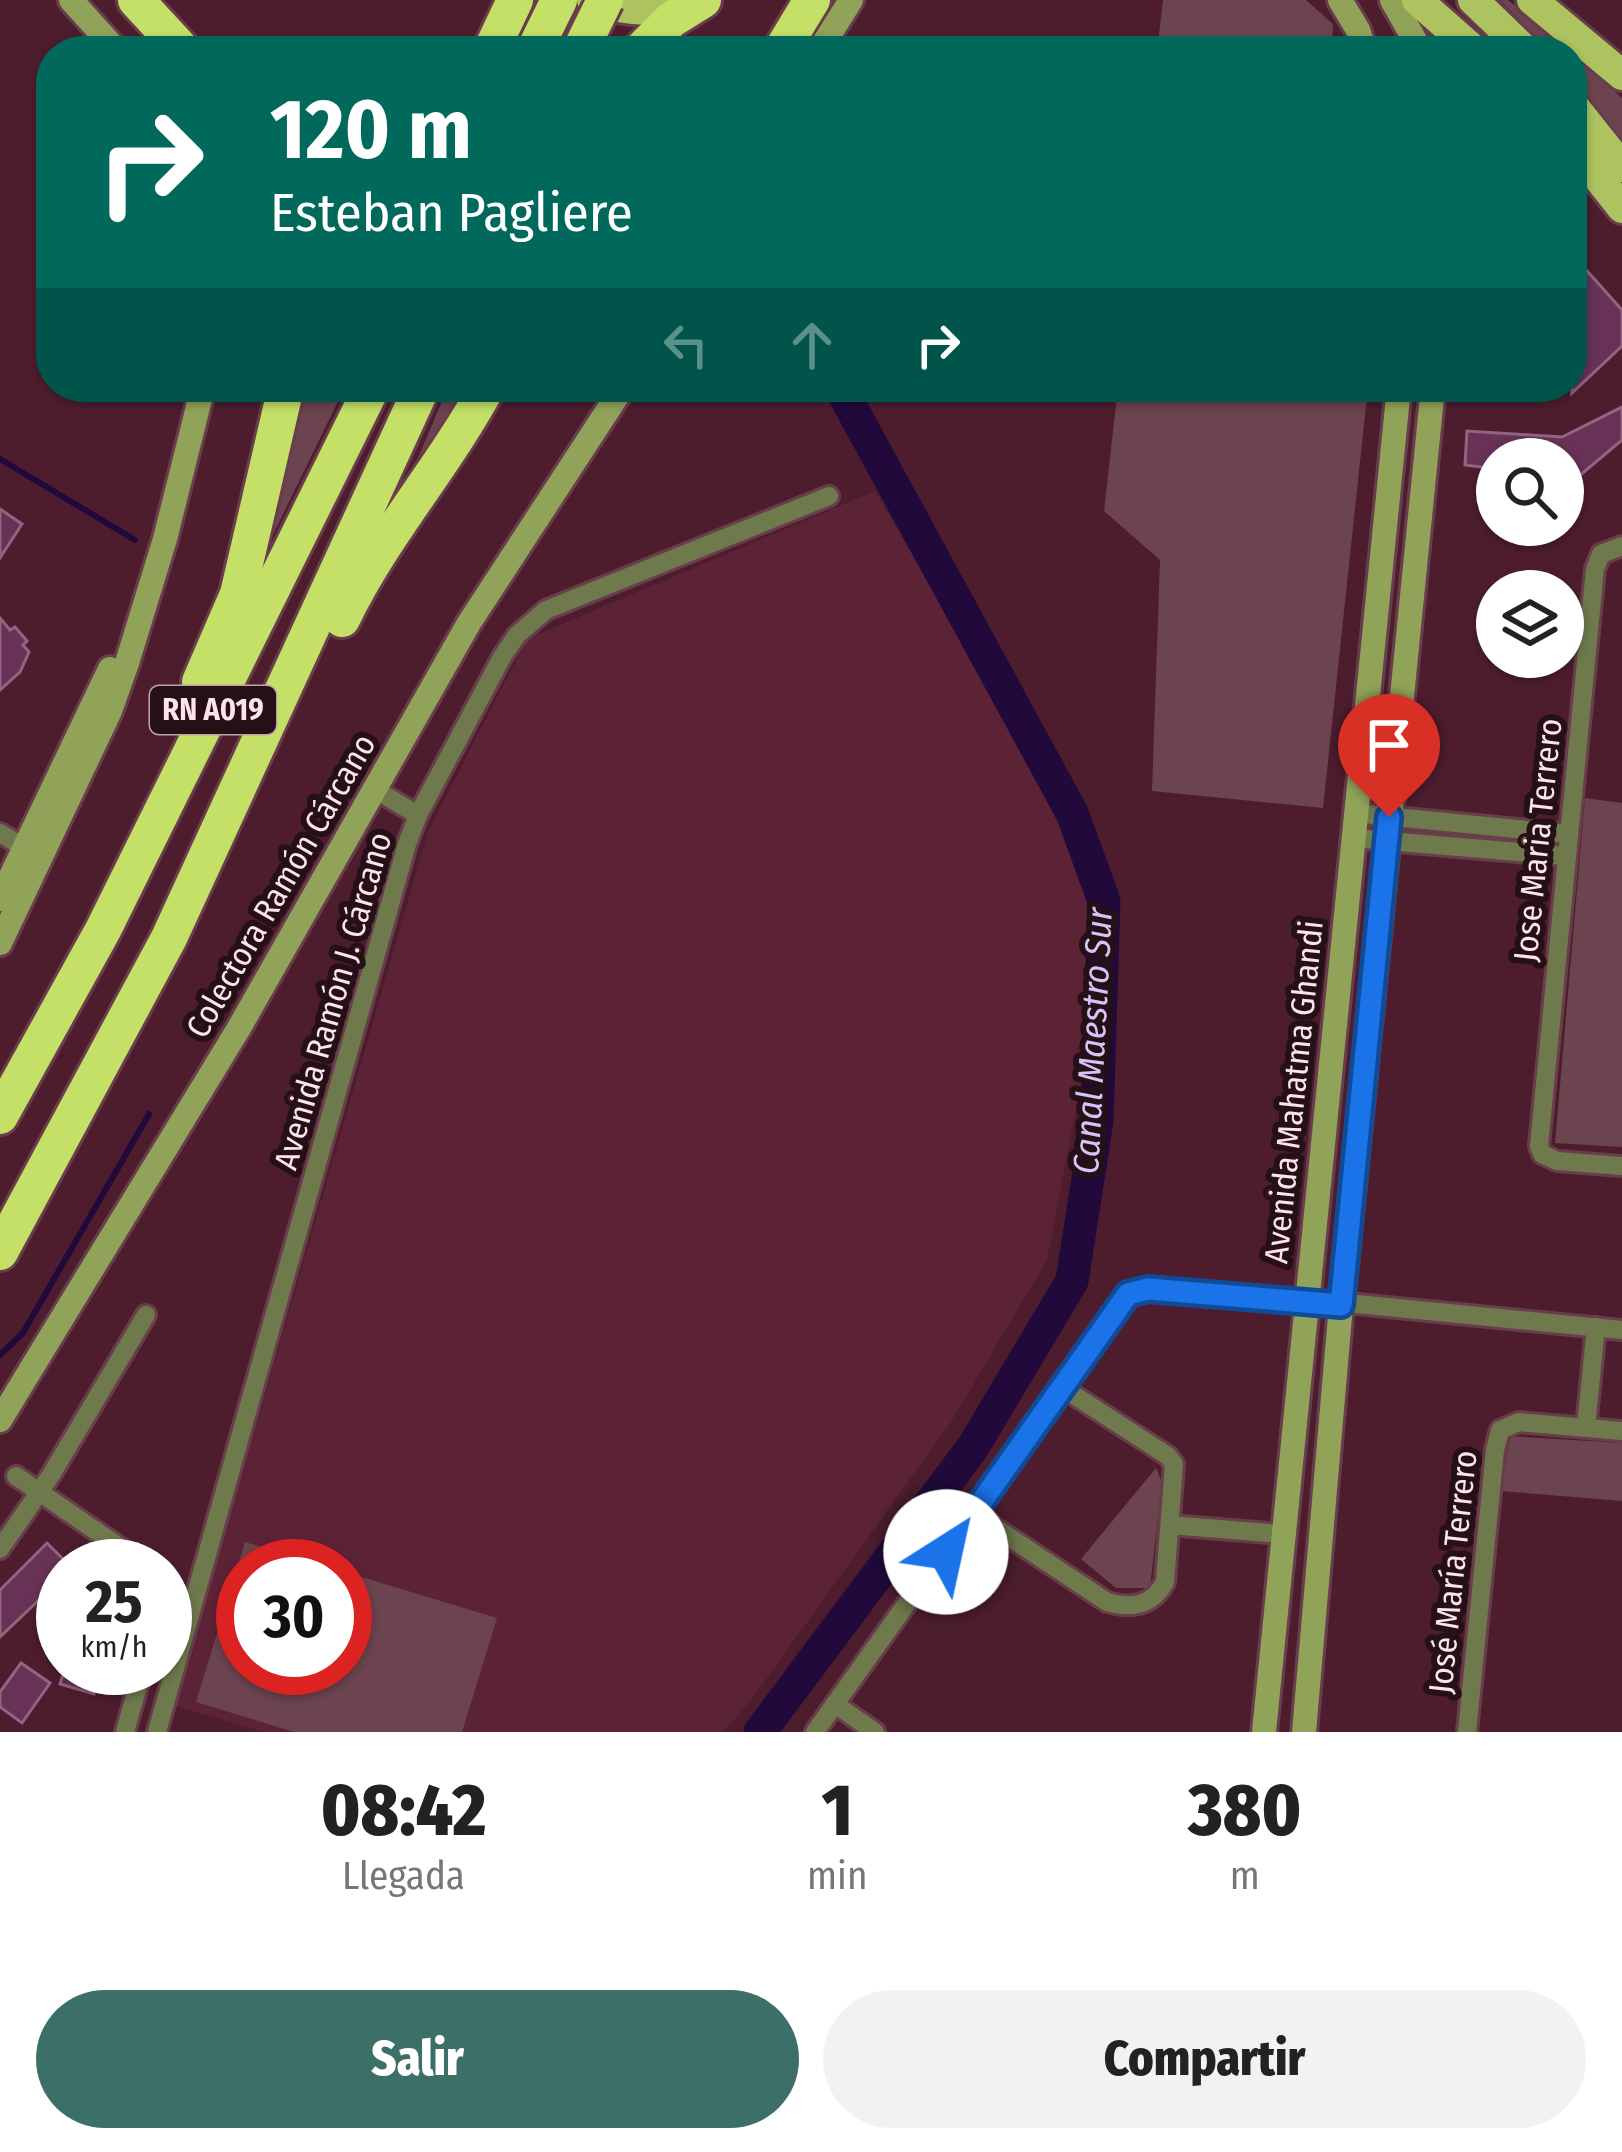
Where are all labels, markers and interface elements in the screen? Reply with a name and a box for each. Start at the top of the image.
text: 120 m [270,79,472,180]
icon: right [72,84,228,240]
text: Esteban Pagliere [270,181,633,245]
icon: left [653,312,719,378]
icon: ahead [779,312,845,378]
icon: right [905,312,971,378]
map controls [1476,438,1584,678]
button: search [1476,438,1584,546]
button: layers [1476,570,1584,678]
road number: RN A019 [150,686,276,734]
pin [1338,694,1440,817]
icon: arrive [1356,712,1422,778]
street label: Jose Maria Terrero [1505,717,1571,963]
street label: Colectora Ramón Cárcano [178,727,384,1045]
street label: Avenida Ramón J. Cárcano [266,828,400,1174]
water label: Canal Maestro Sur [1064,905,1122,1175]
street label: Avenida Mahatma Ghandi [1256,919,1332,1265]
street label: José María Terrero [1420,1449,1486,1695]
position arrow [883,1489,1009,1615]
speed limit sign: 30 [216,1539,372,1695]
text: 25 [85,1566,143,1638]
text: km/h [81,1629,147,1665]
text: 08:42 [321,1768,486,1854]
text: 1 [822,1768,853,1854]
text: 380 [1188,1768,1301,1854]
text: Llegada [342,1853,465,1899]
text: min [807,1853,867,1899]
text: m [1230,1853,1260,1899]
button: Salir [36,1990,799,2128]
button: Compartir [823,1990,1586,2128]

